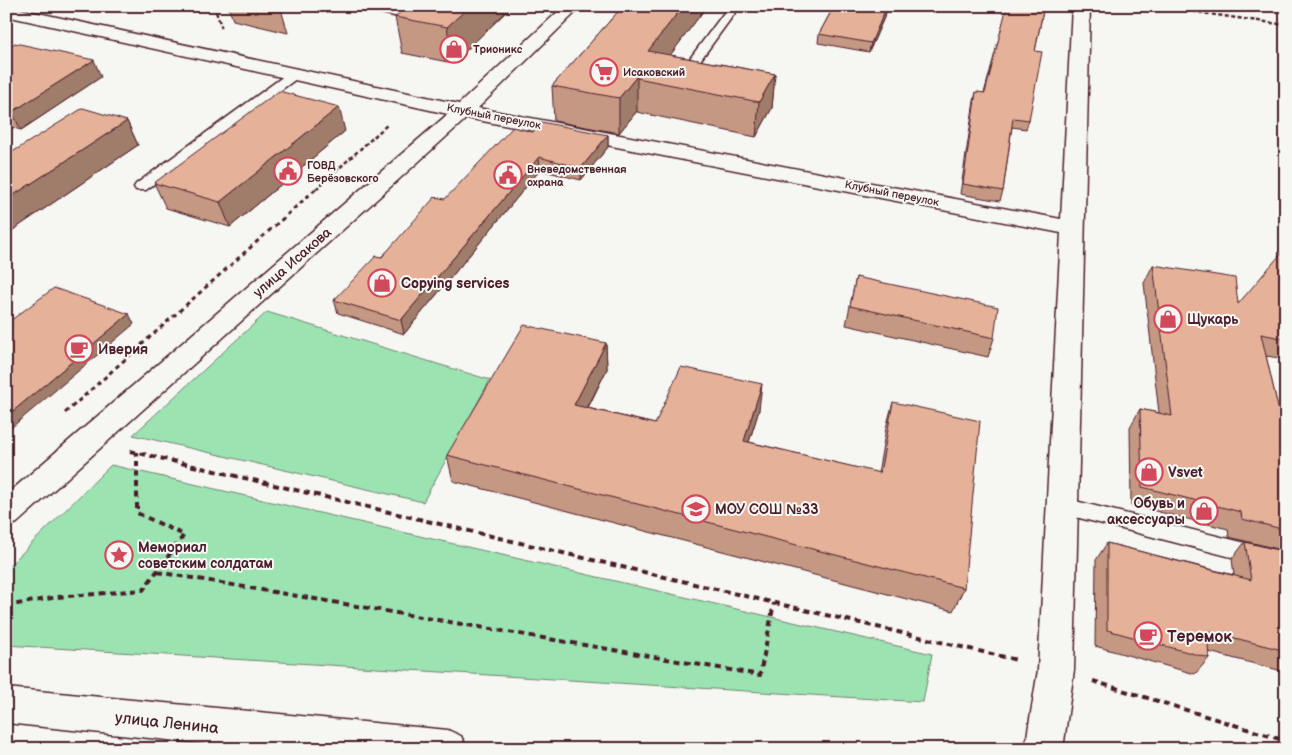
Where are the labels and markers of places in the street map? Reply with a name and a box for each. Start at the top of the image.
shop icon: Трионикс [439,34,469,64]
place label: Трионикс [473,43,523,56]
supermarket icon: Исаковский [589,57,619,87]
place label: Исаковский [623,66,685,79]
public building icon: ГОВД Берёзовского [273,156,303,186]
place label: ГОВД Берёзовского [307,159,378,185]
public building icon: Вневедомственная охрана [493,160,523,190]
place label: Вневедомственная охрана [527,163,627,189]
shop icon: Copying services [367,268,397,298]
place label: Copying services [401,275,510,292]
shop icon: Щукарь [1153,304,1183,334]
place label: Щукарь [1187,311,1239,328]
cafe icon: Иверия [64,334,94,364]
place label: Иверия [98,341,148,358]
shop icon: Vsvet [1134,457,1164,487]
place label: Vsvet [1168,464,1203,481]
school or university icon: МОУ СОШ №33 [681,494,711,524]
place label: Обувь и аксессуары [1107,495,1185,528]
shop icon: Обувь и аксессуары [1189,496,1219,526]
place label: МОУ СОШ №33 [715,501,818,518]
place label: Мемориал советским солдатам [138,539,273,572]
place icon: Мемориал советским солдатам [104,540,134,570]
cafe icon: Теремок [1133,621,1163,651]
place label: Теремок [1167,628,1232,647]

